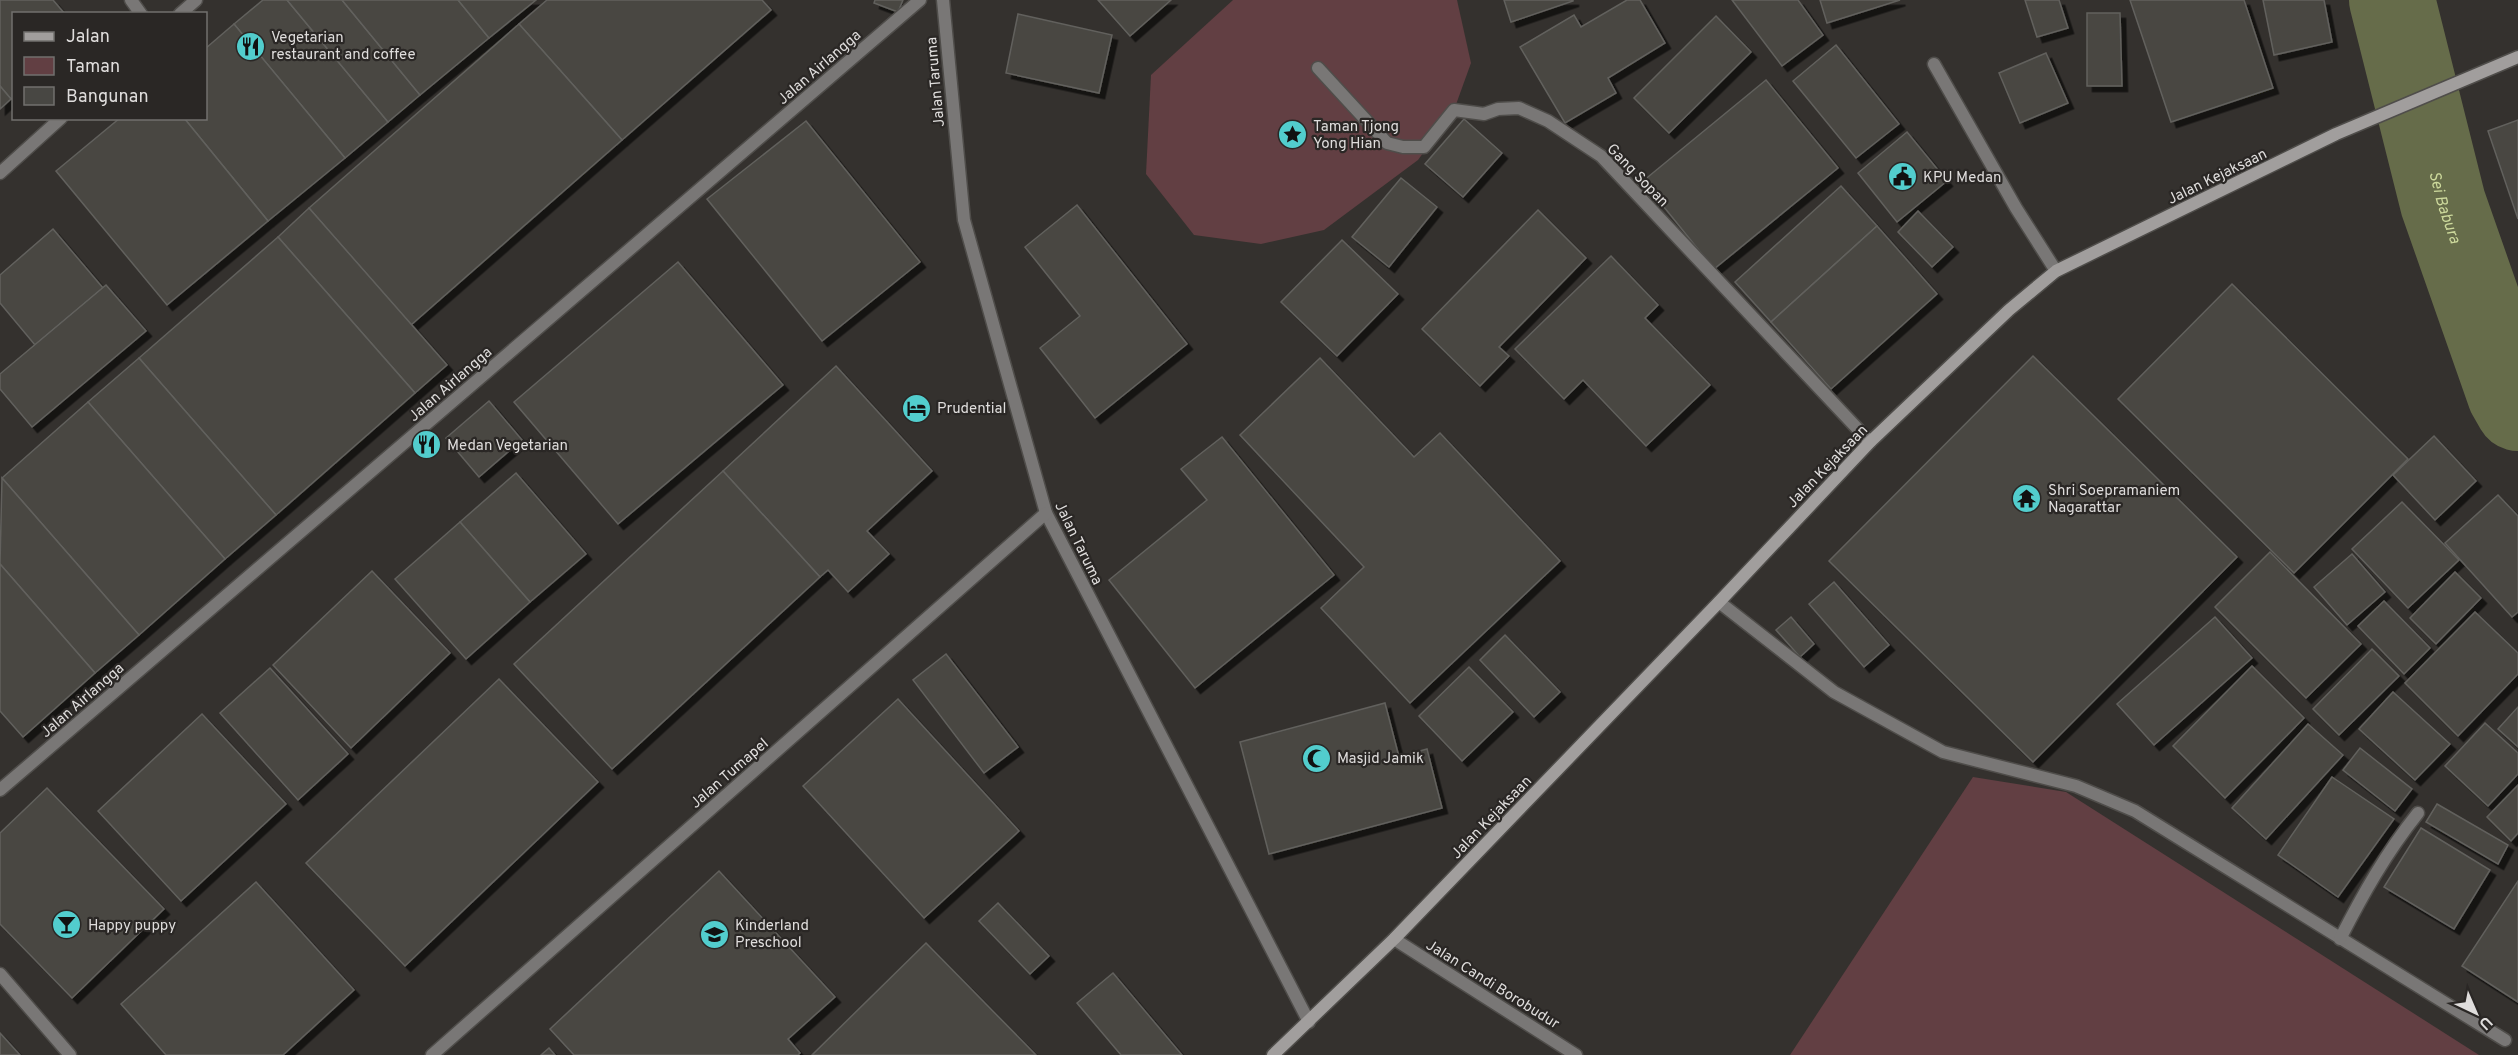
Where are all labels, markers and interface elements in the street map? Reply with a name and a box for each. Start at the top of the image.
legend [12,12,207,120]
text: Jalan [66,26,110,49]
street label: Jalan Airlangga [774,27,866,110]
place label: Vegetarian restaurant and coffee [271,29,415,65]
restaurant icon: Vegetarian restaurant and coffee [234,30,266,62]
street label: Jalan Taruma [923,36,950,128]
text: Taman [66,56,120,79]
text: Bangunan [66,86,149,109]
place label: Taman Tjong Yong Hian [1313,118,1399,154]
place icon: Taman Tjong Yong Hian [1276,119,1308,151]
street label: Gang Sopan [1602,140,1672,212]
street label: Jalan Kejaksaan [2165,145,2271,210]
public building icon: KPU Medan [1886,161,1918,193]
place label: KPU Medan [1923,169,2001,188]
water label: Sei Babura [2423,169,2465,247]
street label: Jalan Airlangga [405,344,497,427]
hotel icon: Prudential [900,392,932,424]
place label: Prudential [937,400,1006,419]
street label: Jalan Kejaksaan [1784,421,1873,513]
restaurant icon: Medan Vegetarian [410,429,442,461]
place label: Medan Vegetarian [447,437,568,456]
place label: Shri Soepramaniem Nagarattar [2048,482,2180,518]
temple icon: Shri Soepramaniem Nagarattar [2011,483,2043,515]
street label: Jalan Taruma [1049,499,1106,588]
street label: Jalan Airlangga [37,660,129,743]
street label: Jalan Tumapel [687,735,773,813]
mosque icon: Masjid Jamik [1300,742,1332,774]
place label: Masjid Jamik [1337,750,1424,769]
street label: Jalan Kejaksaan [1448,772,1537,864]
bar icon: Happy puppy [51,909,83,941]
place label: Happy puppy [88,917,176,936]
place label: Kinderland Preschool [735,917,809,953]
school or university icon: Kinderland Preschool [698,918,730,950]
street label: Jalan Candi Borobudur [1422,936,1563,1034]
north arrow [2446,983,2506,1043]
text: U [2474,1011,2496,1034]

